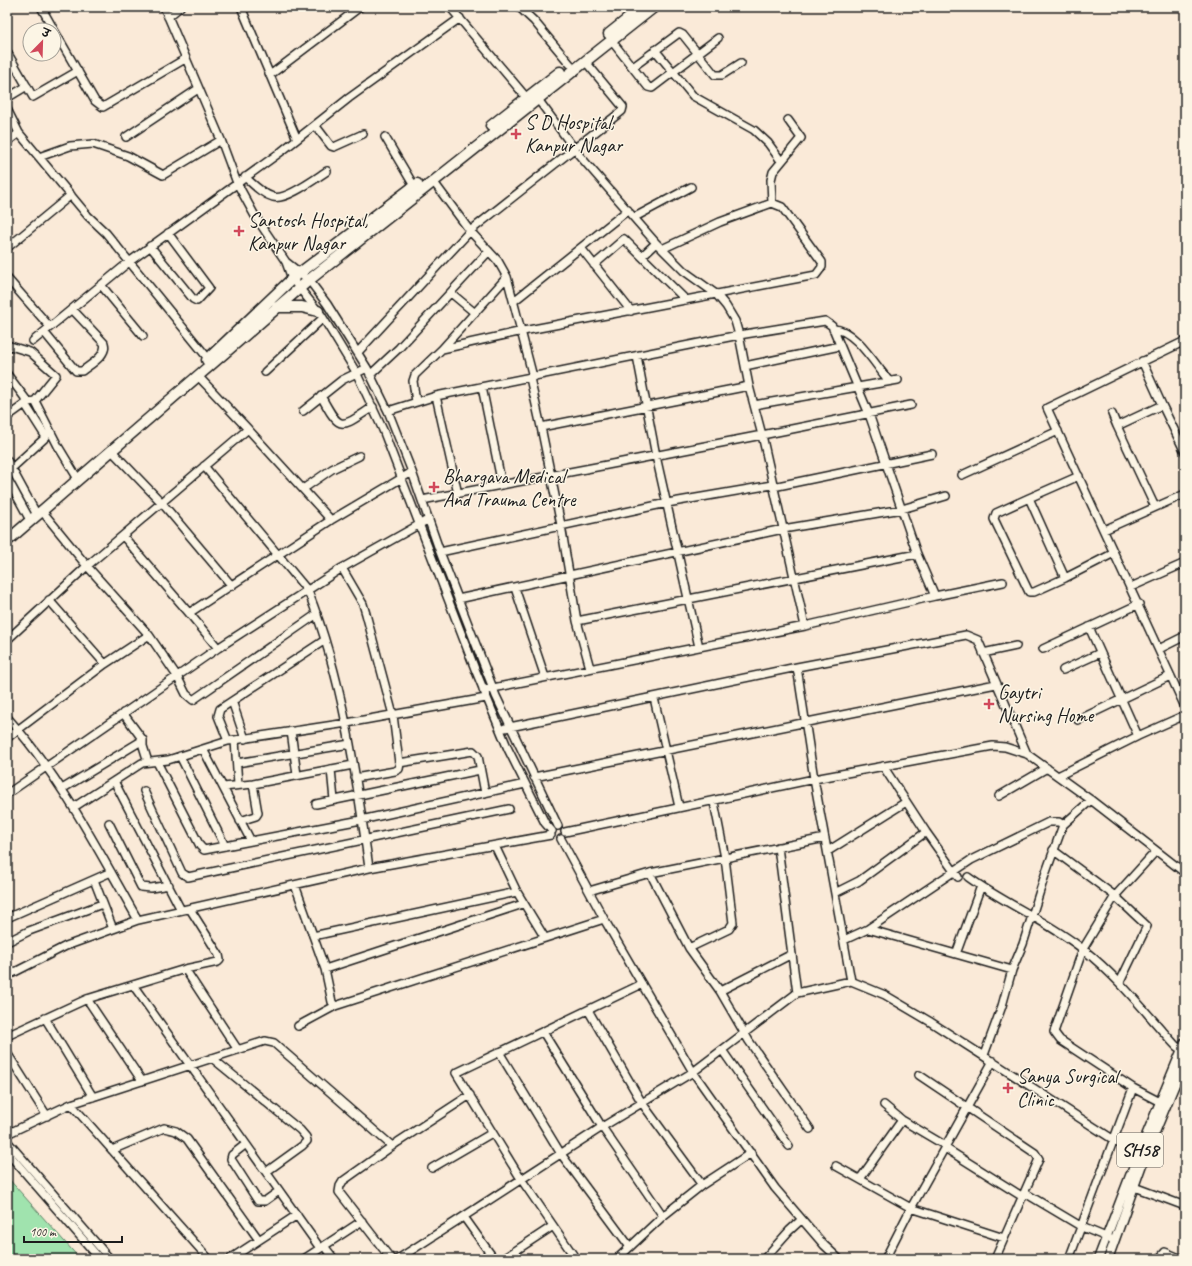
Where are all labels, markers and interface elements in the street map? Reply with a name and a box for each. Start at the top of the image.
north arrow [22,22,62,62]
text: उ [39,25,54,41]
place label: S D Hospital, Kanpur Nagar [525,110,624,158]
marker: S D Hospital, Kanpur Nagar [510,128,522,140]
place label: Santosh Hospital, Kanpur Nagar [248,208,368,256]
marker: Santosh Hospital, Kanpur Nagar [233,225,245,237]
place label: Bhargava Medical And Trauma Centre [443,464,577,512]
marker: Bhargava Medical And Trauma Centre [428,481,440,493]
place label: Gaytri Nursing Home [998,680,1095,728]
marker: Gaytri Nursing Home [983,698,995,710]
place label: Sanya Surgical Clinic [1017,1064,1121,1112]
marker: Sanya Surgical Clinic [1002,1082,1014,1094]
road number: SH58 [1117,1133,1163,1167]
scale bar [24,1218,122,1244]
text: 100 m [30,1224,57,1240]

